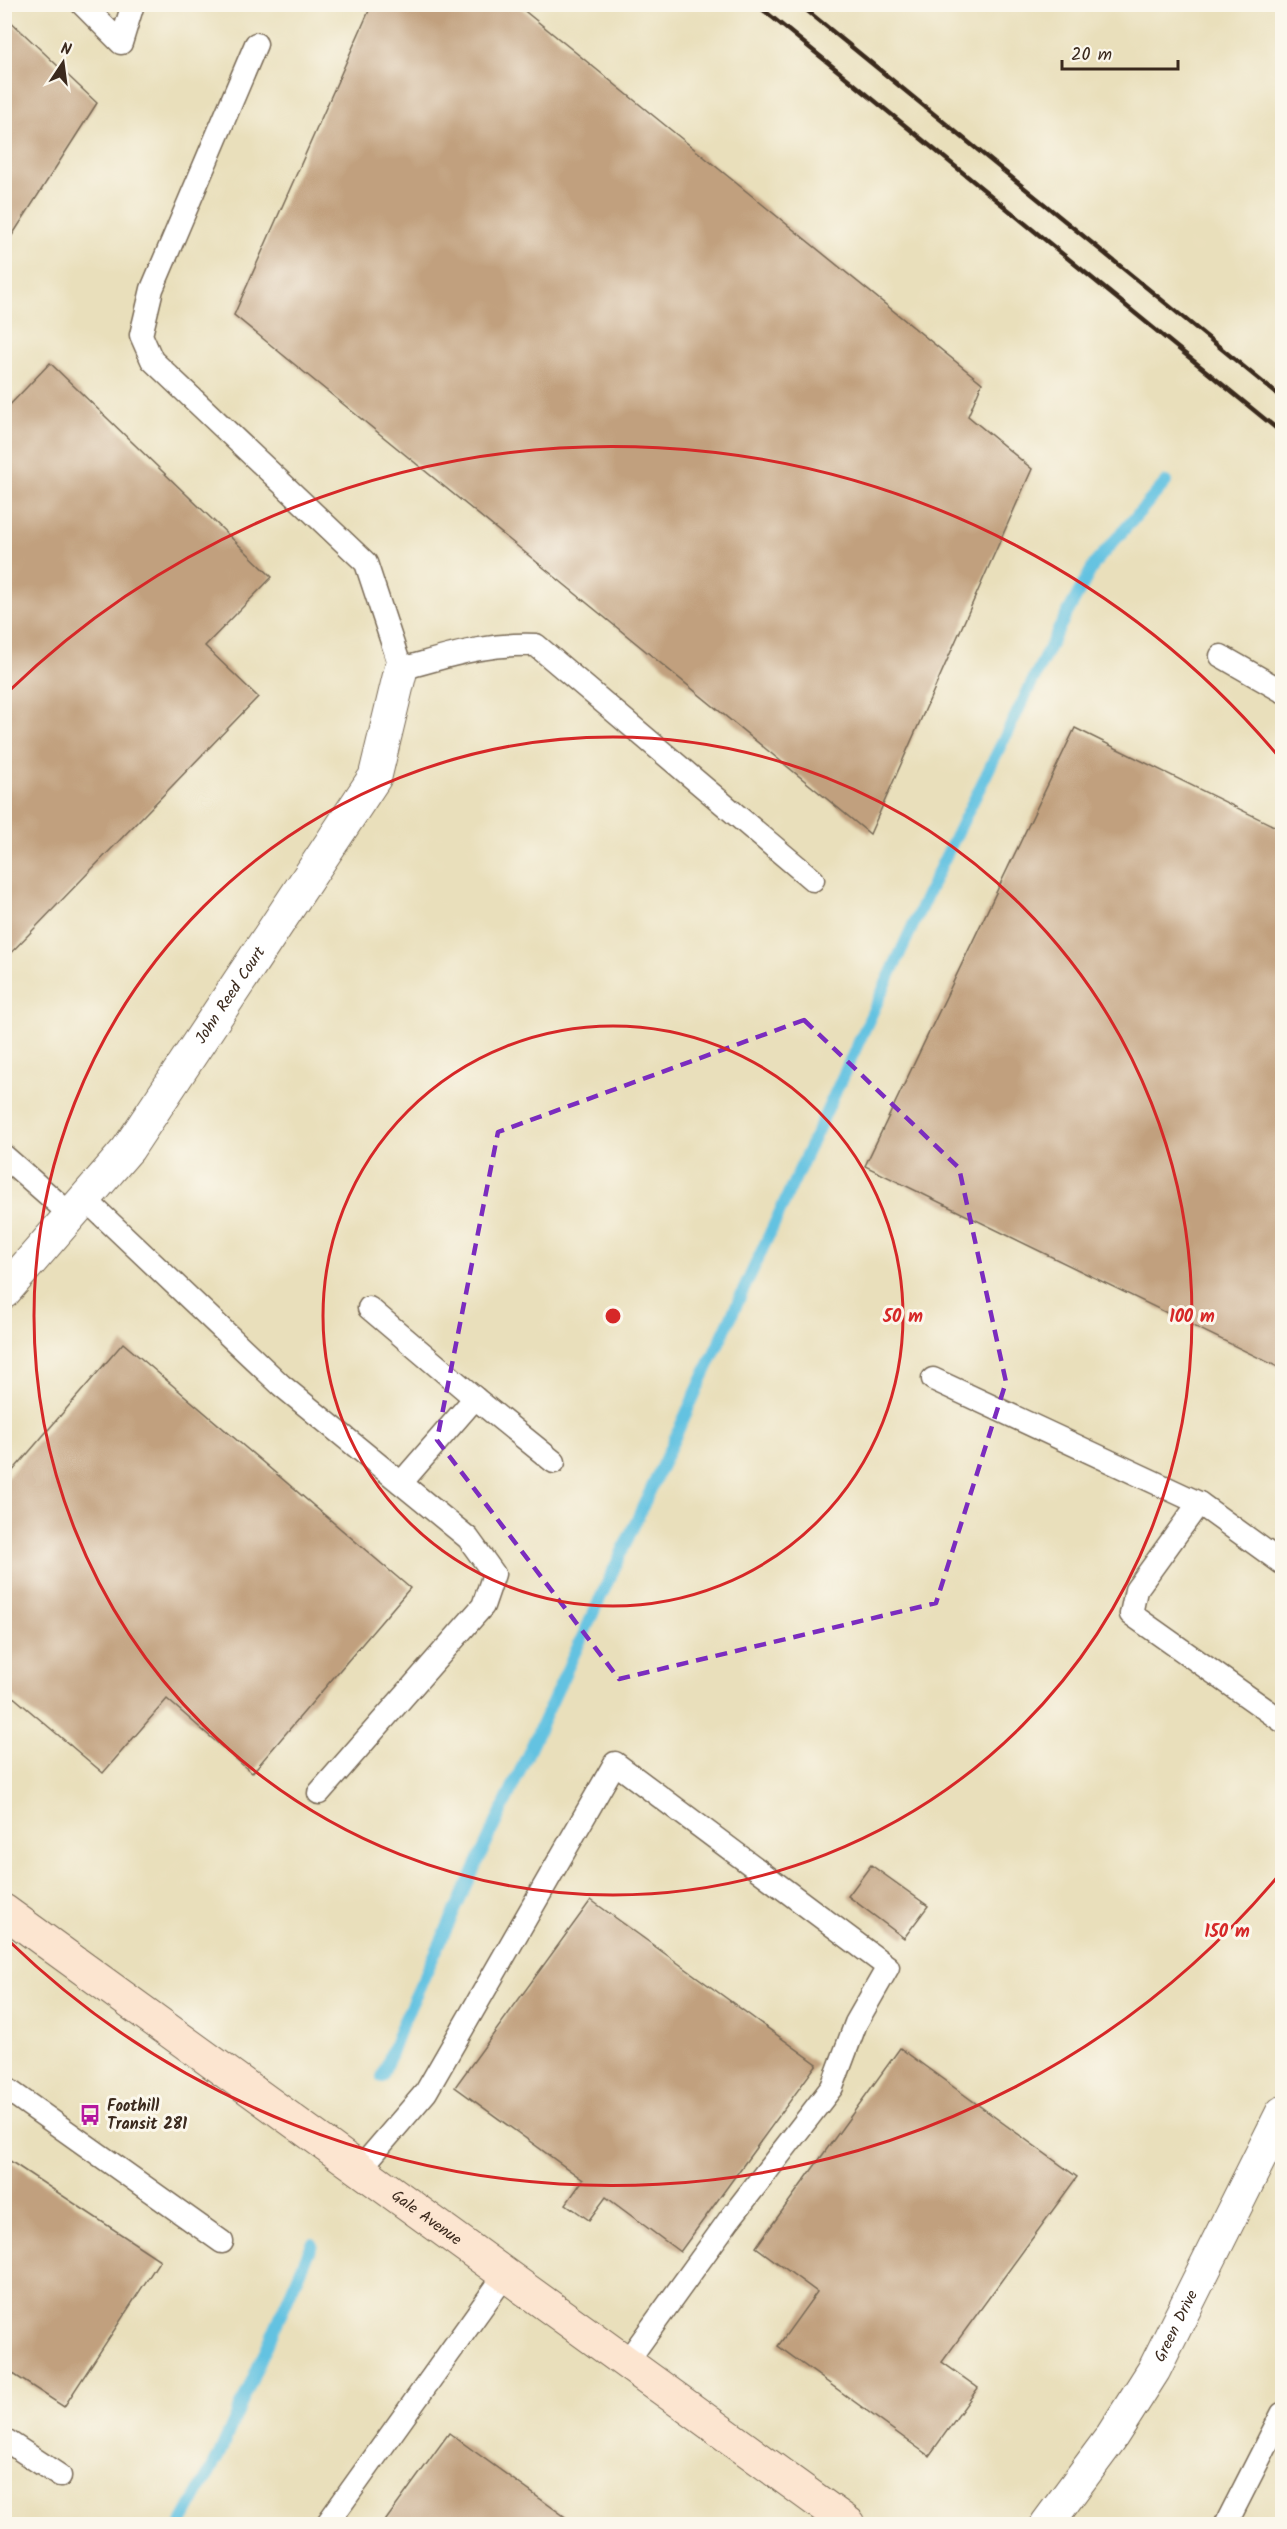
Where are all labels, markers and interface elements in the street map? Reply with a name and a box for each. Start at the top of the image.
north arrow [33,33,93,93]
scale bar [1062,33,1178,71]
text: N [58,37,74,63]
text: 20 m [1071,41,1112,70]
street label: John Reed Court [189,941,272,1049]
text: 50 m [882,1303,923,1332]
text: 100 m [1169,1303,1215,1332]
centre of rings [603,1306,623,1326]
text: 150 m [1204,1918,1250,1947]
place label: Foothill Transit 281 [107,2094,187,2137]
bus stop icon: Foothill Transit 281 [78,2103,102,2127]
street label: Gale Avenue [386,2183,467,2252]
street label: Green Drive [1147,2285,1205,2366]

